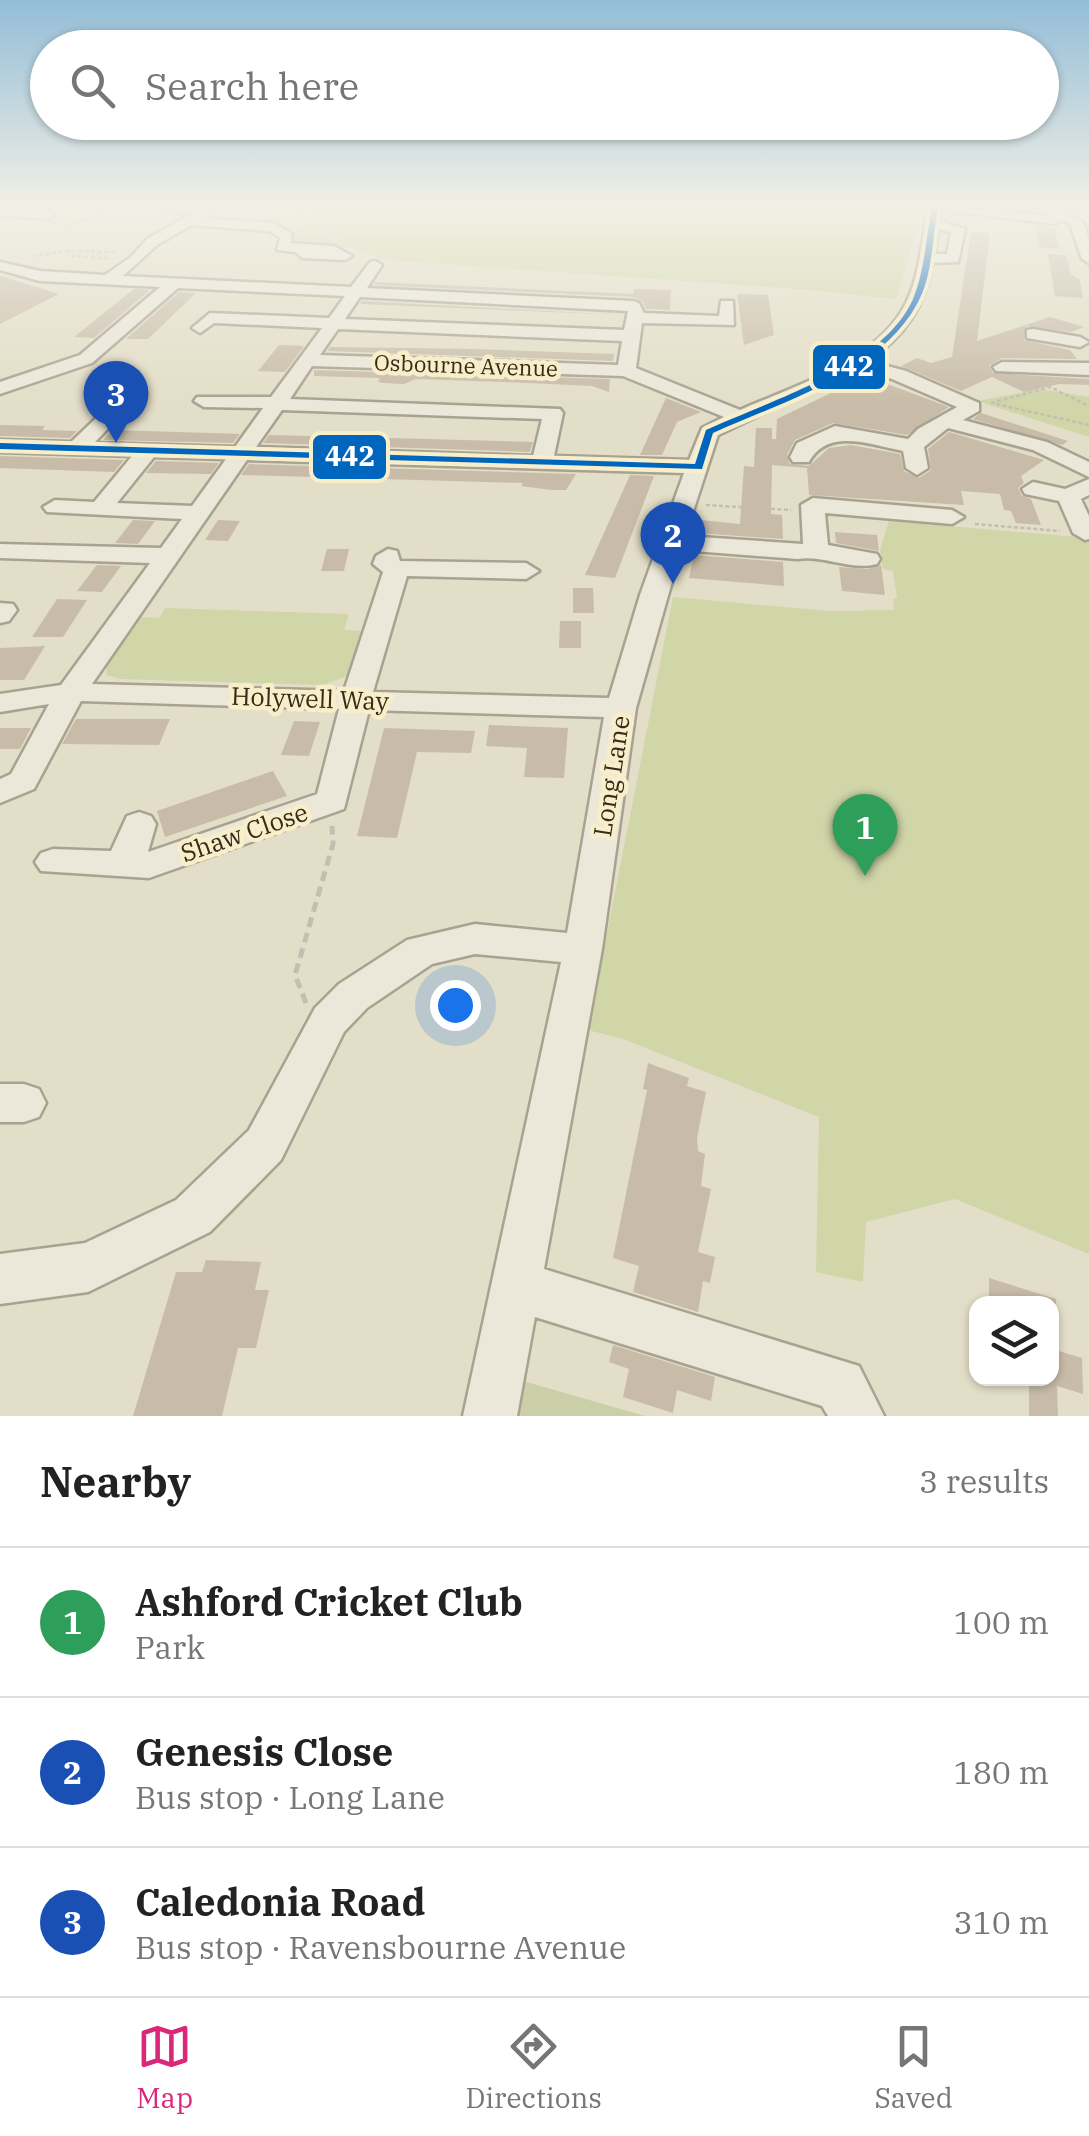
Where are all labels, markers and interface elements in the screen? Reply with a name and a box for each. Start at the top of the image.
search box [30,30,1059,140]
icon: search [65,58,120,113]
text: Search here [145,61,359,110]
line badge: 442 [811,343,887,391]
street label: Osbourne Avenue [374,347,558,383]
text: 442 [824,347,874,384]
pin: 3 [84,360,148,443]
line badge: 442 [311,433,388,481]
text: 442 [325,437,375,474]
pin: 2 [640,502,706,584]
street label: Holywell Way [230,679,390,717]
street label: Long Lane [585,713,637,839]
pin: 1 [832,794,898,876]
street label: Shaw Close [176,795,312,869]
your location [430,980,481,1031]
map controls [969,1296,1059,1386]
button: layers [969,1296,1059,1386]
text: Nearby [40,1454,191,1509]
text: 3 results [919,1460,1049,1502]
text: Ashford Cricket Club [135,1577,523,1626]
text: 1 [63,1601,82,1643]
text: 100 m [953,1601,1049,1643]
text: Park [135,1626,205,1668]
text: Genesis Close [135,1727,393,1776]
text: 2 [63,1751,82,1793]
text: 180 m [953,1751,1049,1793]
text: Bus stop · Long Lane [135,1776,445,1818]
text: Caledonia Road [135,1877,425,1926]
text: 3 [63,1901,82,1943]
text: 310 m [953,1901,1049,1943]
text: Bus stop · Ravensbourne Avenue [135,1926,626,1968]
tab: Map [136,2019,193,2116]
tab: Directions [465,2019,602,2116]
tab: Saved [874,2019,953,2116]

